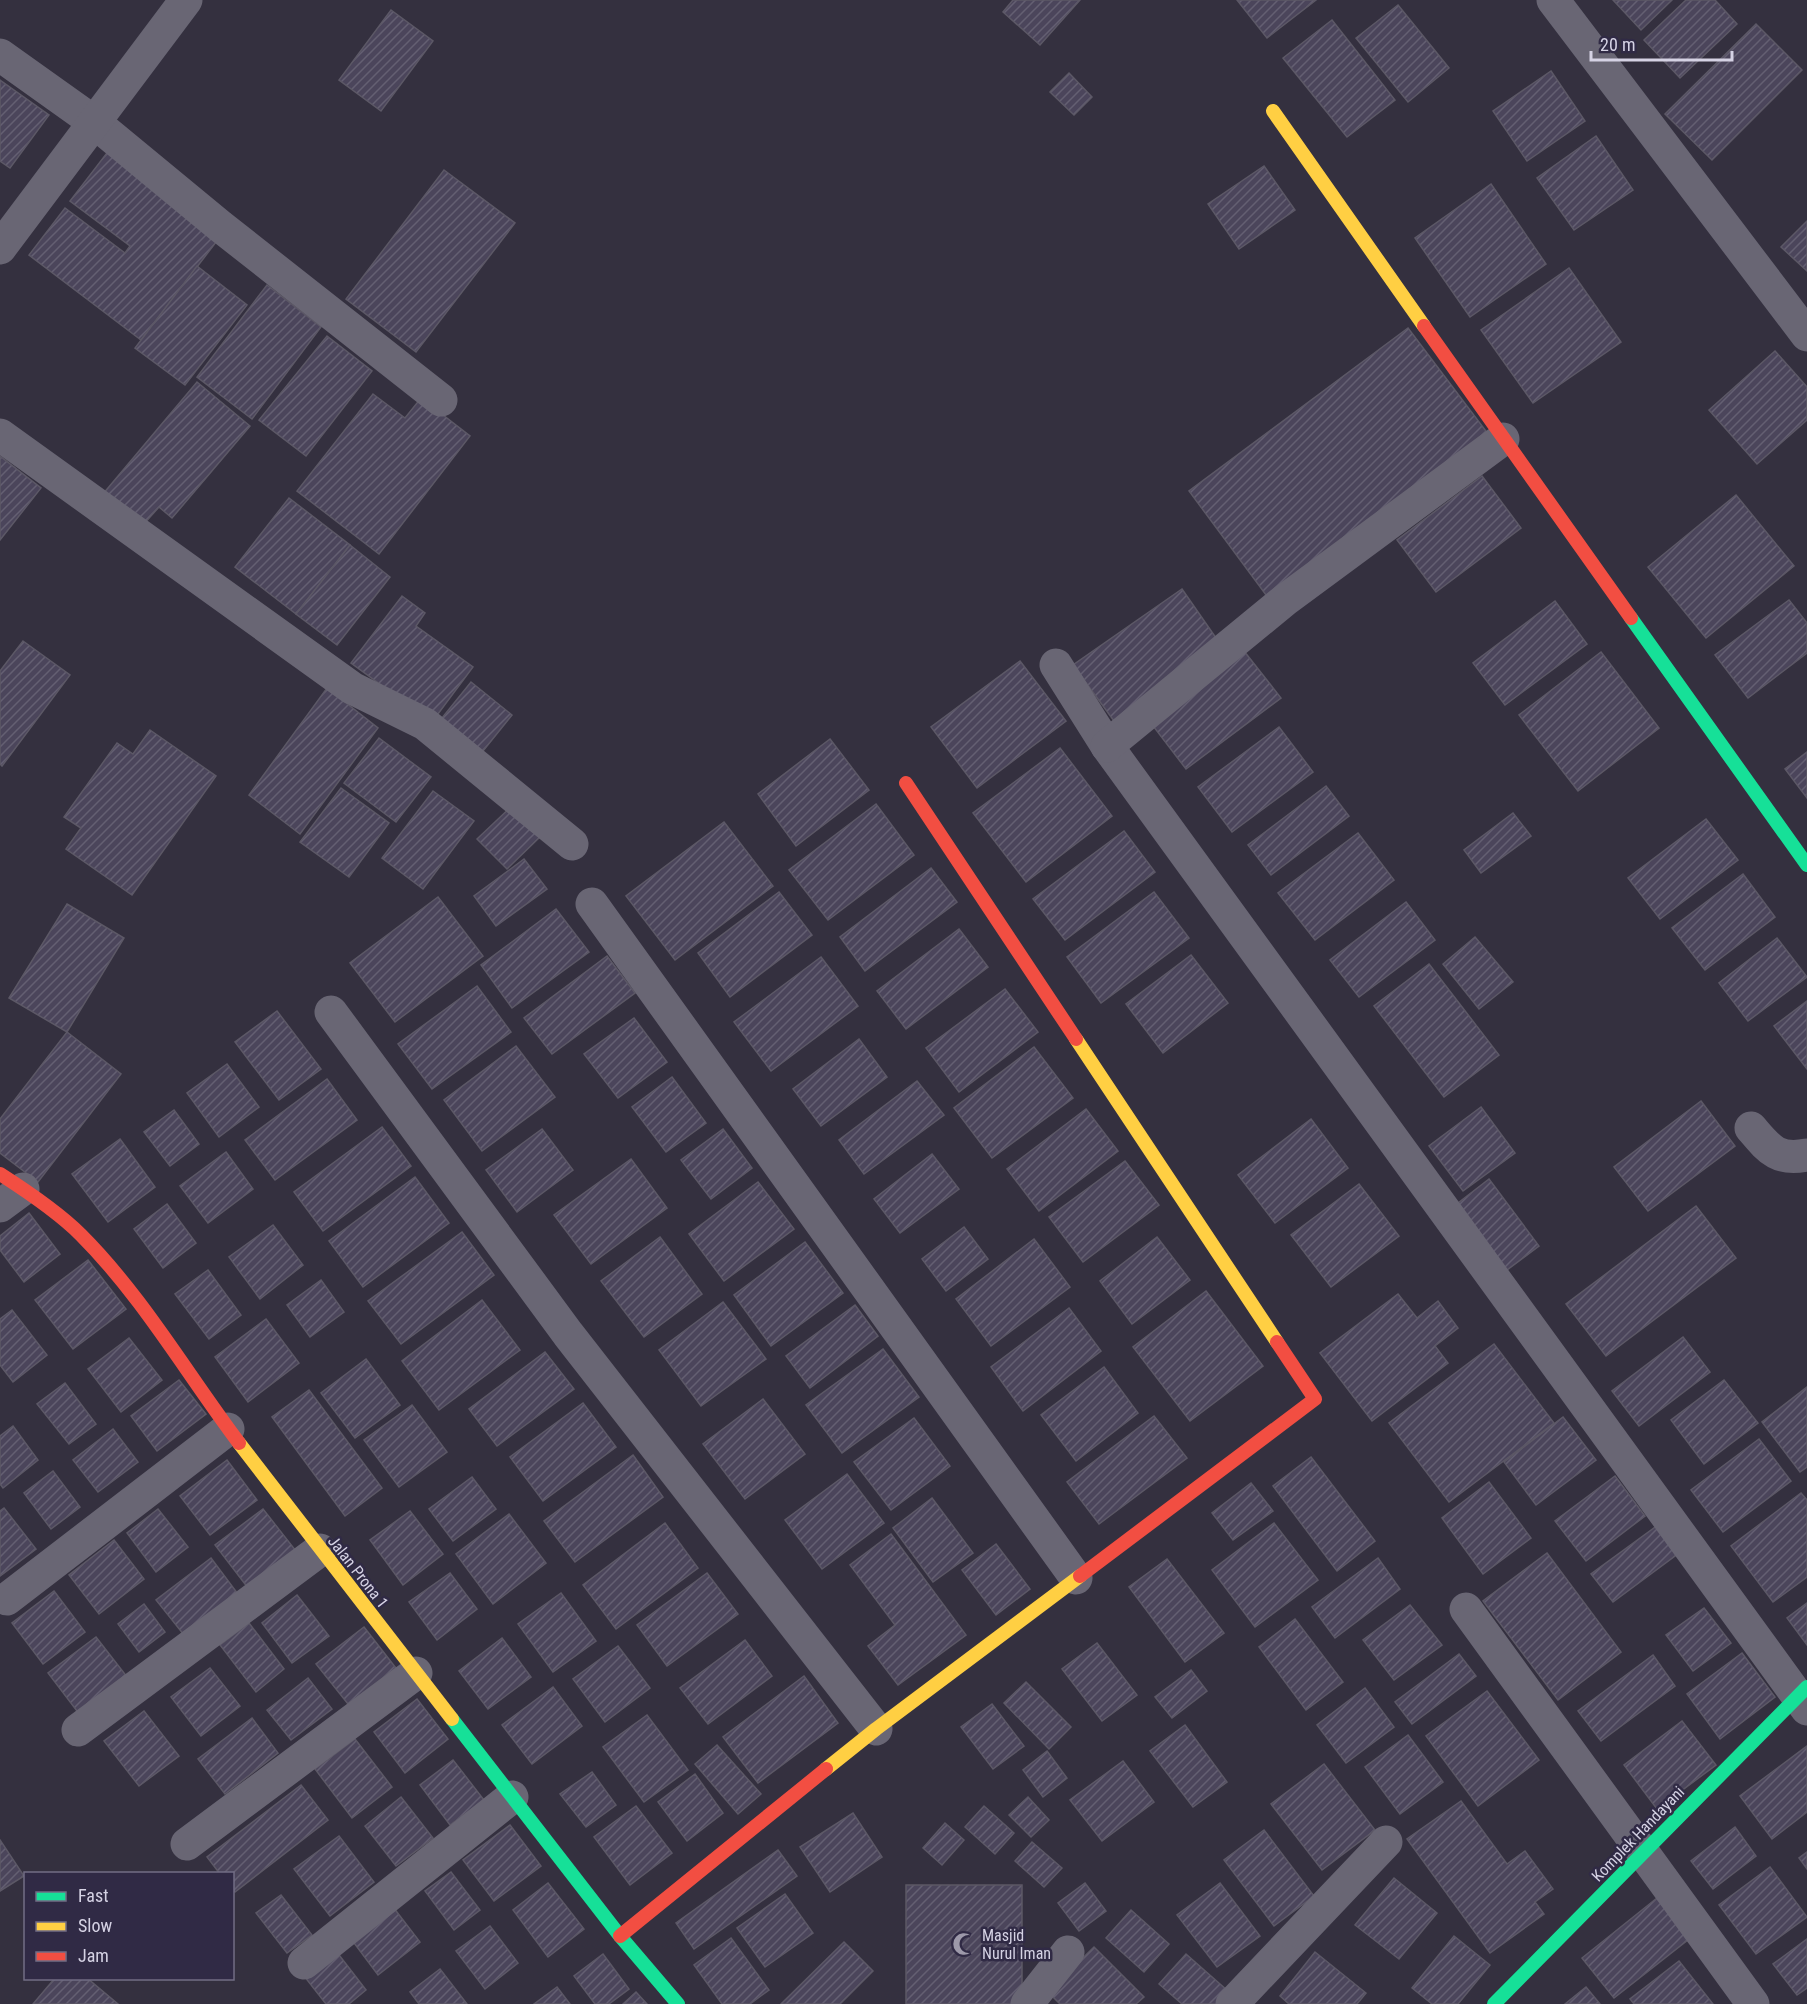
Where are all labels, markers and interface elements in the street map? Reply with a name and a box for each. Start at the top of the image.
scale bar [1591,24,1732,62]
text: 20 m [1600,34,1635,55]
street label: Jalan Prona 1 [324,1532,392,1612]
street label: Komplek Handayani [1588,1782,1688,1886]
legend [24,1872,234,1980]
text: Fast [78,1885,109,1906]
text: Slow [78,1915,113,1936]
place label: Masjid Nurul Iman [982,1926,1051,1963]
mosque icon: Masjid Nurul Iman [951,1931,977,1957]
text: Jam [78,1945,109,1966]

